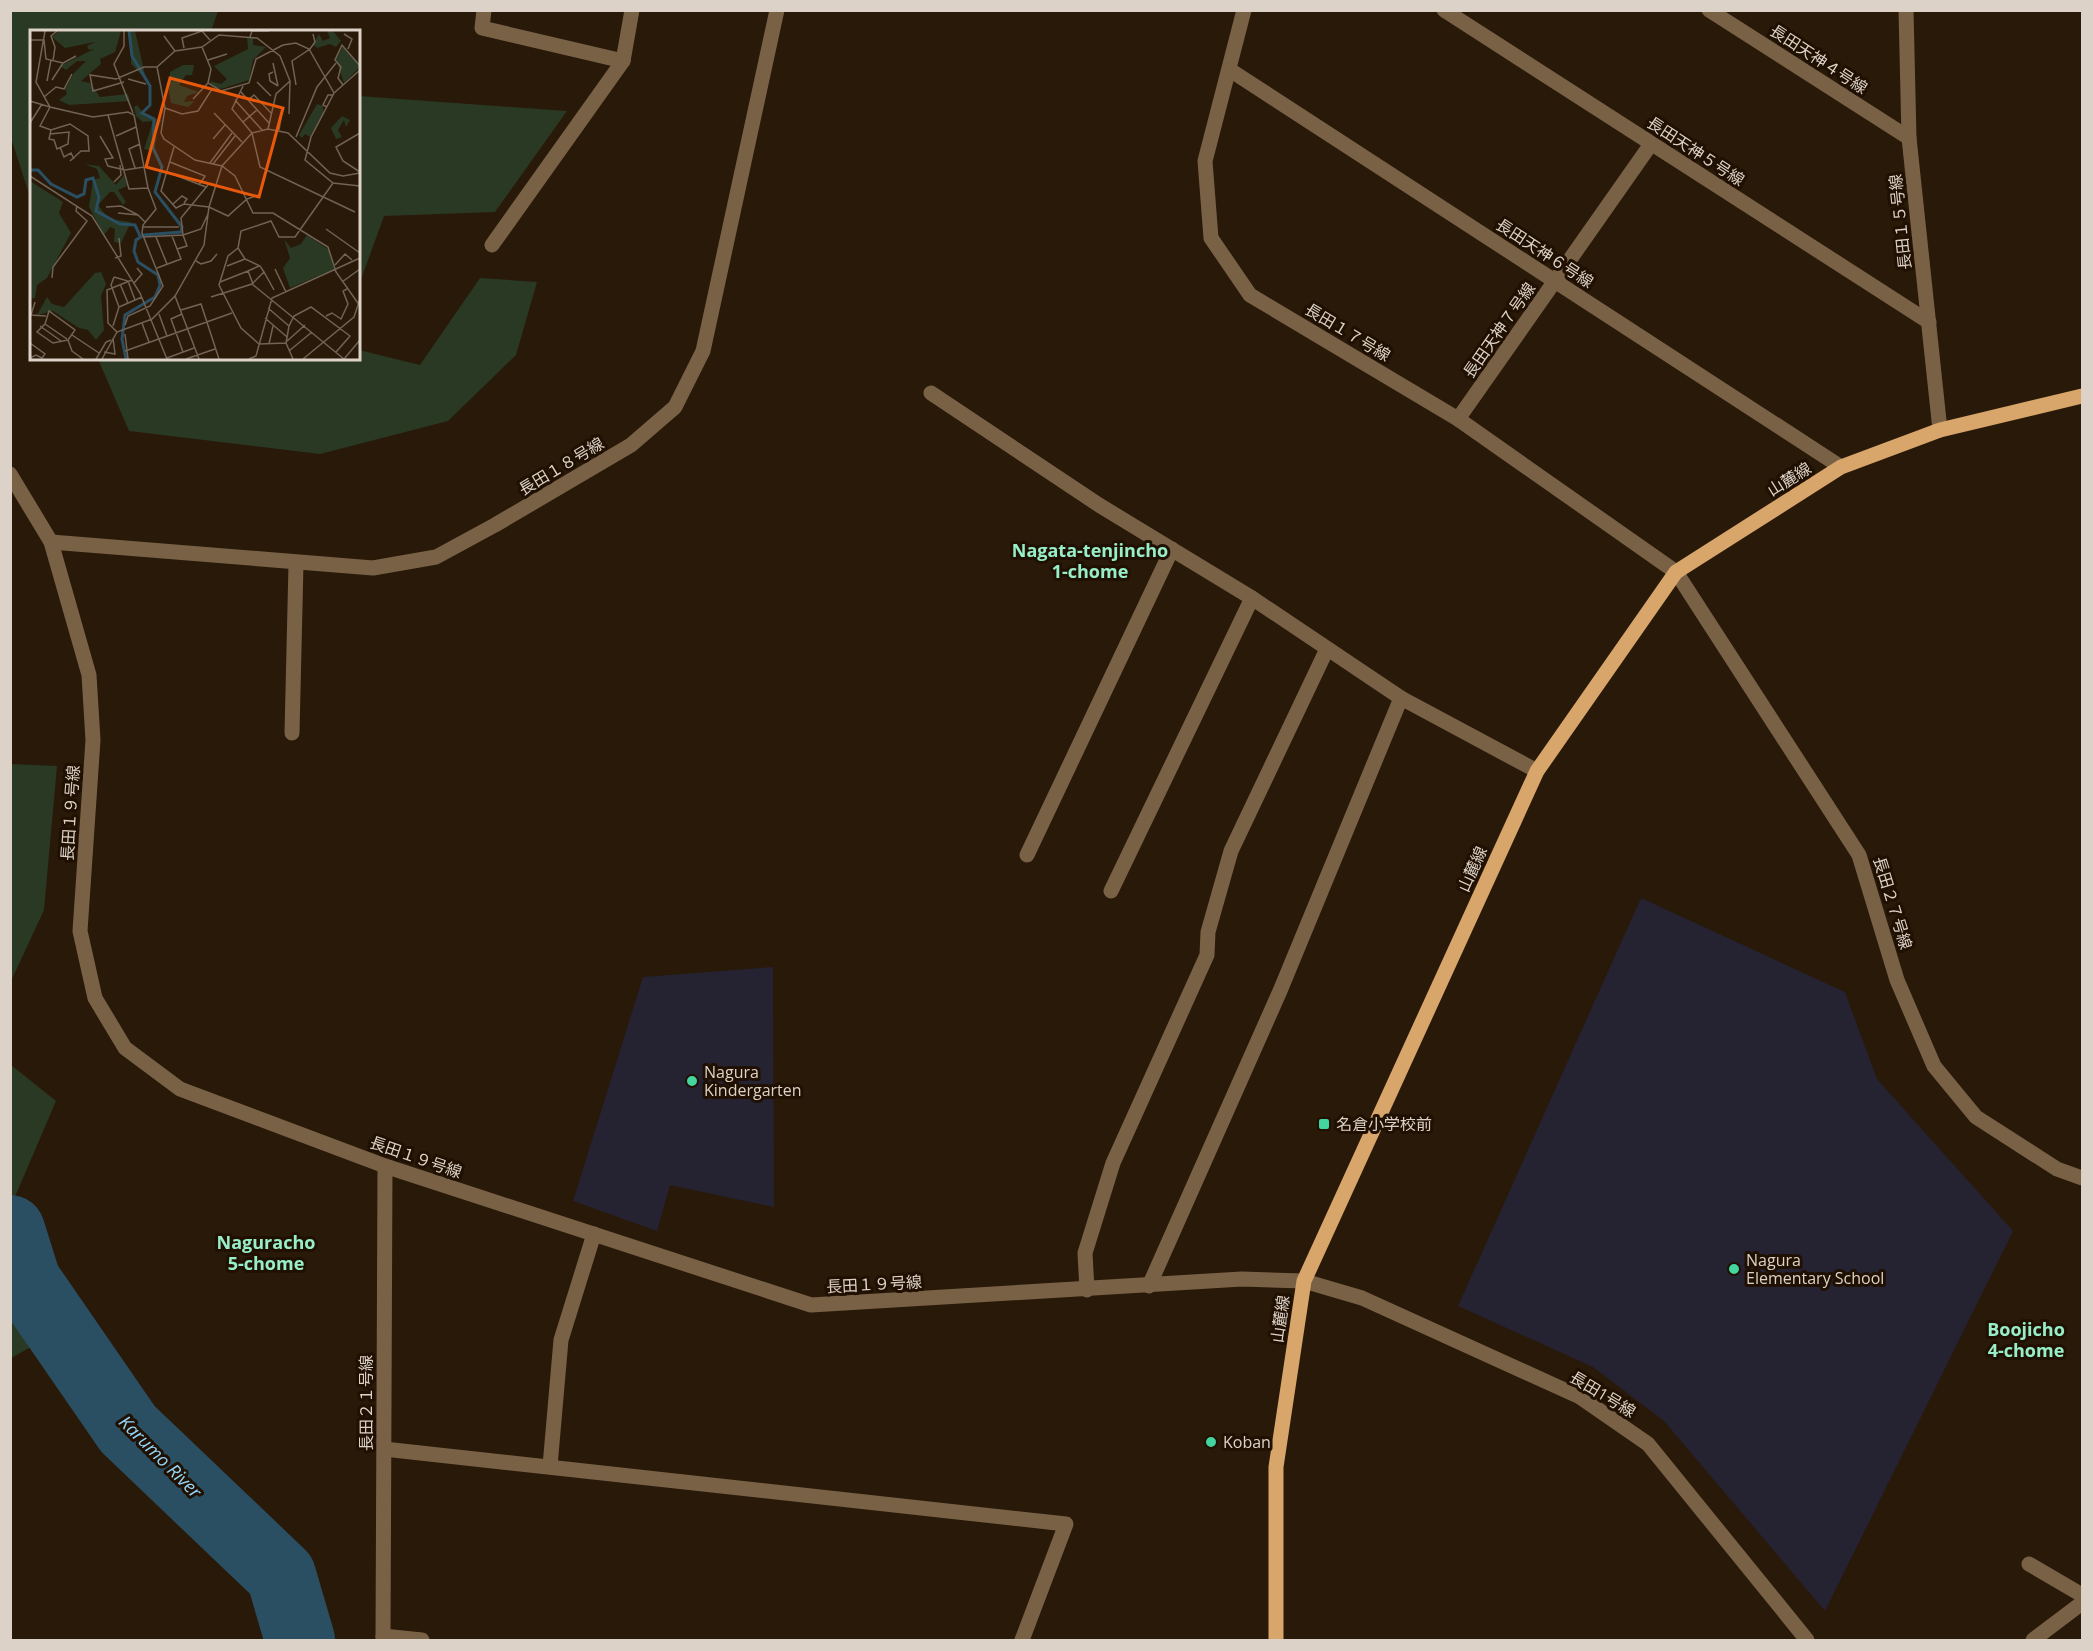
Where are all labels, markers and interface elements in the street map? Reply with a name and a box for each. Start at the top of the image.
street label: 長田天神４号線 [1766,19,1872,99]
inset map [30,30,360,360]
street label: 長田天神５号線 [1643,111,1749,191]
street label: 長田１５号線 [1884,173,1916,271]
street label: 長田天神６号線 [1492,213,1598,293]
street label: 長田天神７号線 [1458,278,1540,382]
street label: 長田１７号線 [1301,298,1395,366]
street label: 長田１８号線 [514,432,608,500]
street label: 山麓線 [1763,457,1815,501]
district label: Nagata-tenjincho 1-chome [1012,538,1168,583]
street label: 長田１９号線 [56,764,84,862]
street label: 山麓線 [1452,843,1492,895]
street label: 長田２７号線 [1868,854,1918,952]
place label: Nagura Kindergarten [704,1061,802,1101]
marker: Nagura Kindergarten [685,1074,699,1088]
place label: 名倉小学校前 [1336,1113,1432,1135]
marker: 名倉小学校前 [1317,1117,1331,1131]
street label: 長田１９号線 [367,1131,465,1183]
district label: Naguracho 5-chome [217,1230,315,1275]
place label: Nagura Elementary School [1746,1249,1884,1289]
marker: Nagura Elementary School [1727,1262,1741,1276]
street label: 長田１９号線 [825,1271,923,1297]
street label: 山麓線 [1266,1294,1294,1344]
district label: Boojicho 4-chome [1987,1317,2065,1362]
street label: 長田２１号線 [355,1355,377,1451]
street label: 長田1号線 [1566,1366,1640,1422]
water label: Karumo River [114,1410,208,1503]
place label: Koban [1223,1431,1271,1453]
marker: Koban [1204,1435,1218,1449]

